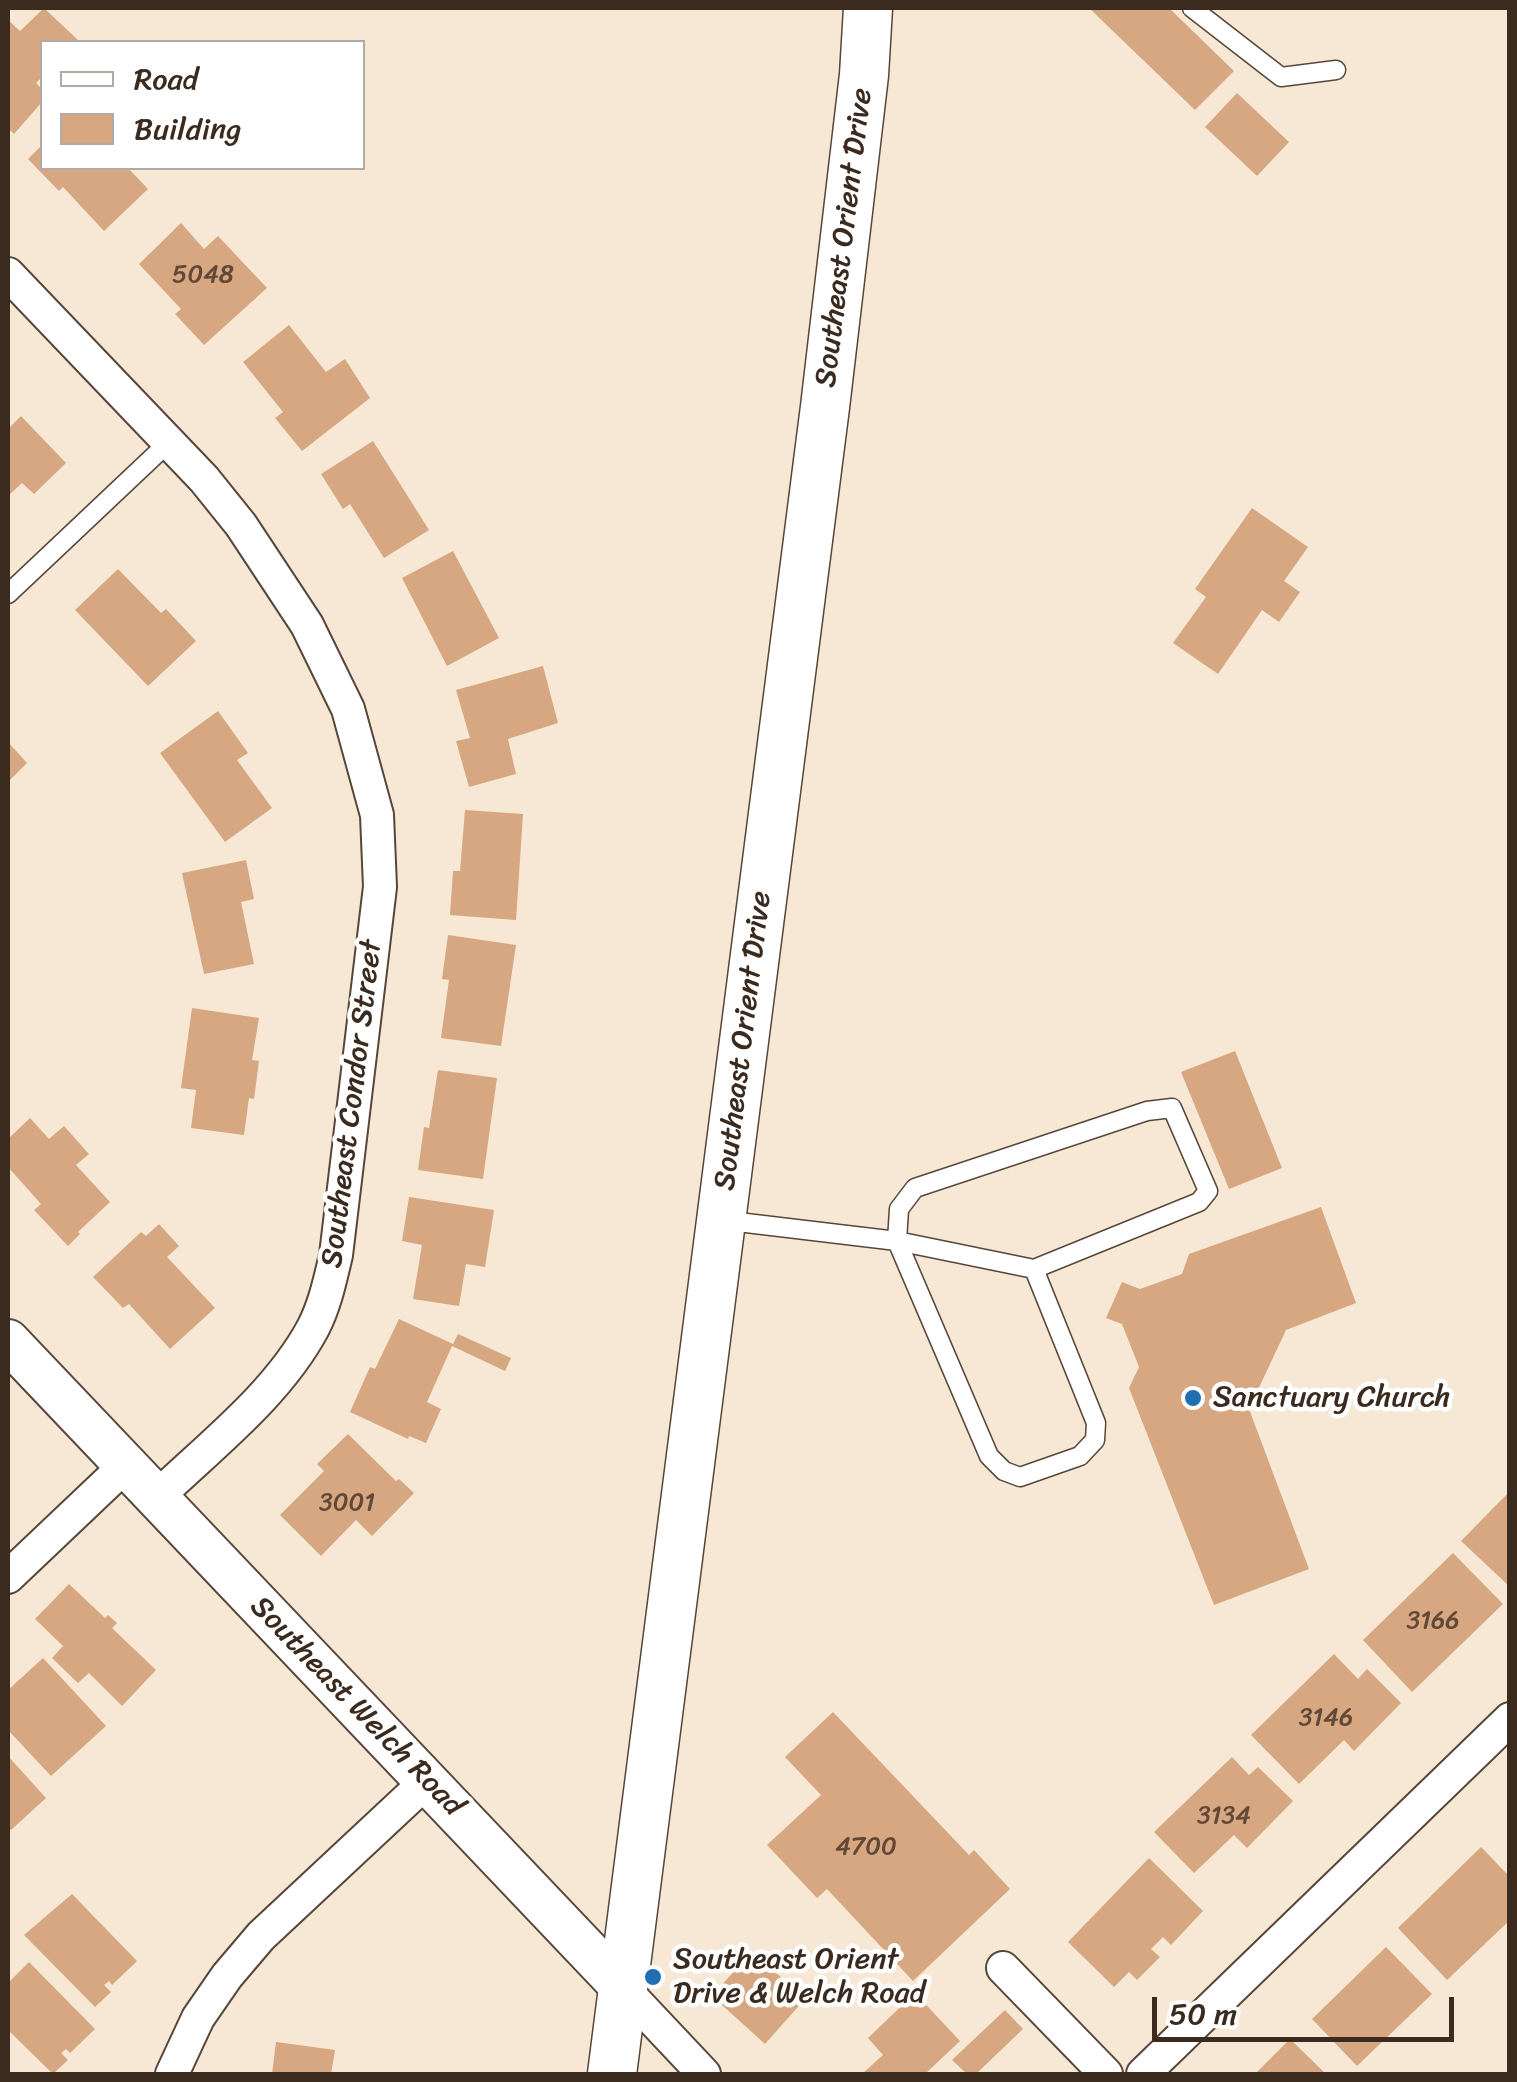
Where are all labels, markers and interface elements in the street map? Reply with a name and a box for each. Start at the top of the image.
legend [40,40,365,170]
text: Road [134,52,198,106]
street label: Southeast Orient Drive [809,86,881,390]
text: Building [134,102,241,156]
house number: 5048 [172,261,234,291]
street label: Southeast Orient Drive [708,889,780,1193]
street label: Southeast Condor Street [315,938,391,1270]
place label: Sanctuary Church [1213,1380,1450,1416]
marker: Sanctuary Church [1182,1387,1204,1409]
house number: 3001 [319,1489,375,1519]
street label: Southeast Welch Road [242,1590,470,1824]
house number: 3166 [1407,1607,1459,1637]
house number: 3146 [1299,1704,1353,1734]
house number: 3134 [1197,1802,1251,1832]
house number: 4700 [835,1833,897,1863]
place label: Southeast Orient Drive & Welch Road [673,1942,925,2012]
marker: Southeast Orient Drive & Welch Road [642,1966,664,1988]
scale bar [1157,1977,1460,2039]
text: 50 m [1169,1987,1237,2041]

